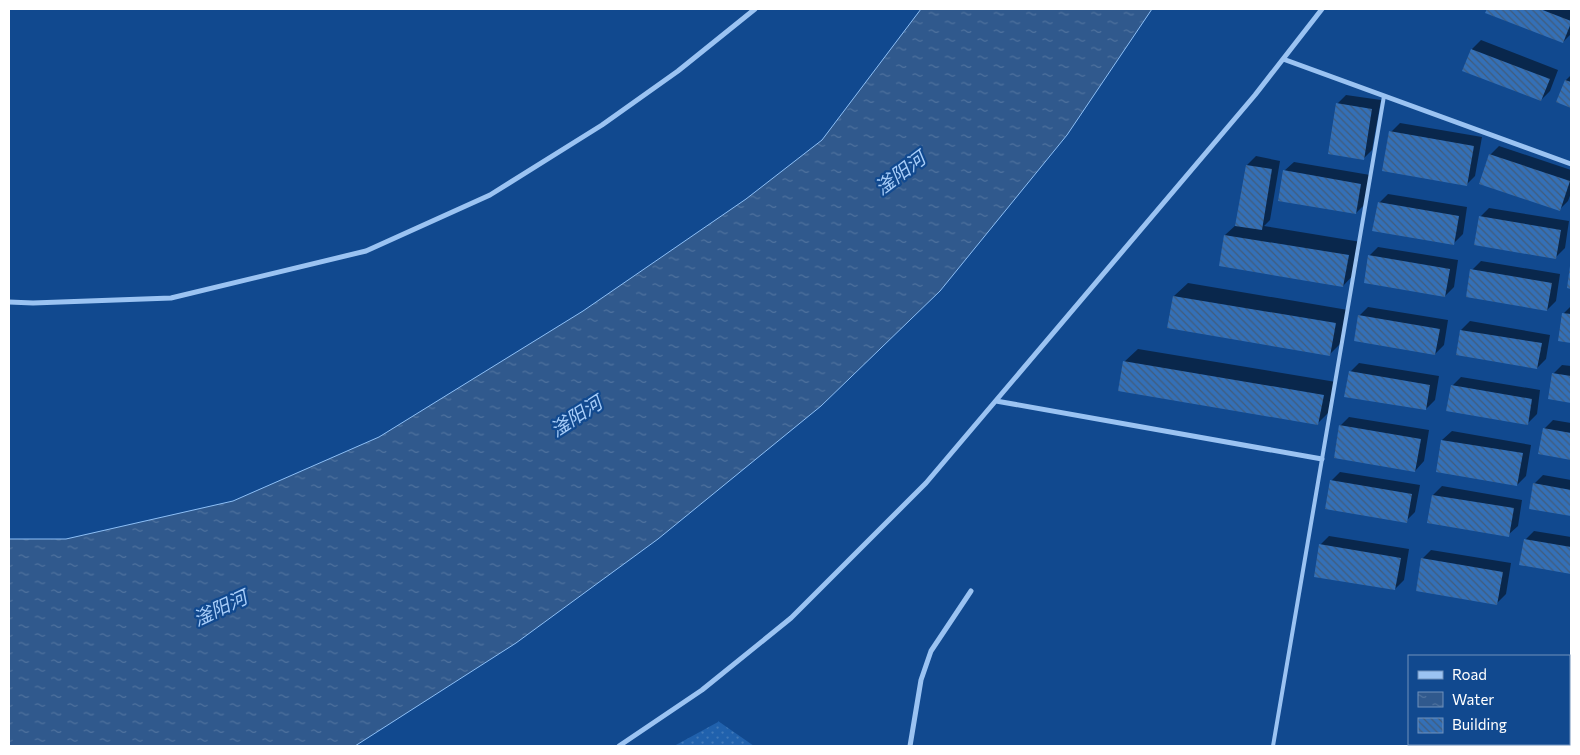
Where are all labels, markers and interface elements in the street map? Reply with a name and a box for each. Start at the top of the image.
water label: 滏阳河 [870,144,933,199]
water label: 滏阳河 [546,388,609,441]
water label: 滏阳河 [189,583,254,630]
legend [1408,655,1570,745]
text: Road [1452,665,1487,683]
text: Water [1452,690,1494,708]
text: Building [1452,715,1507,733]

